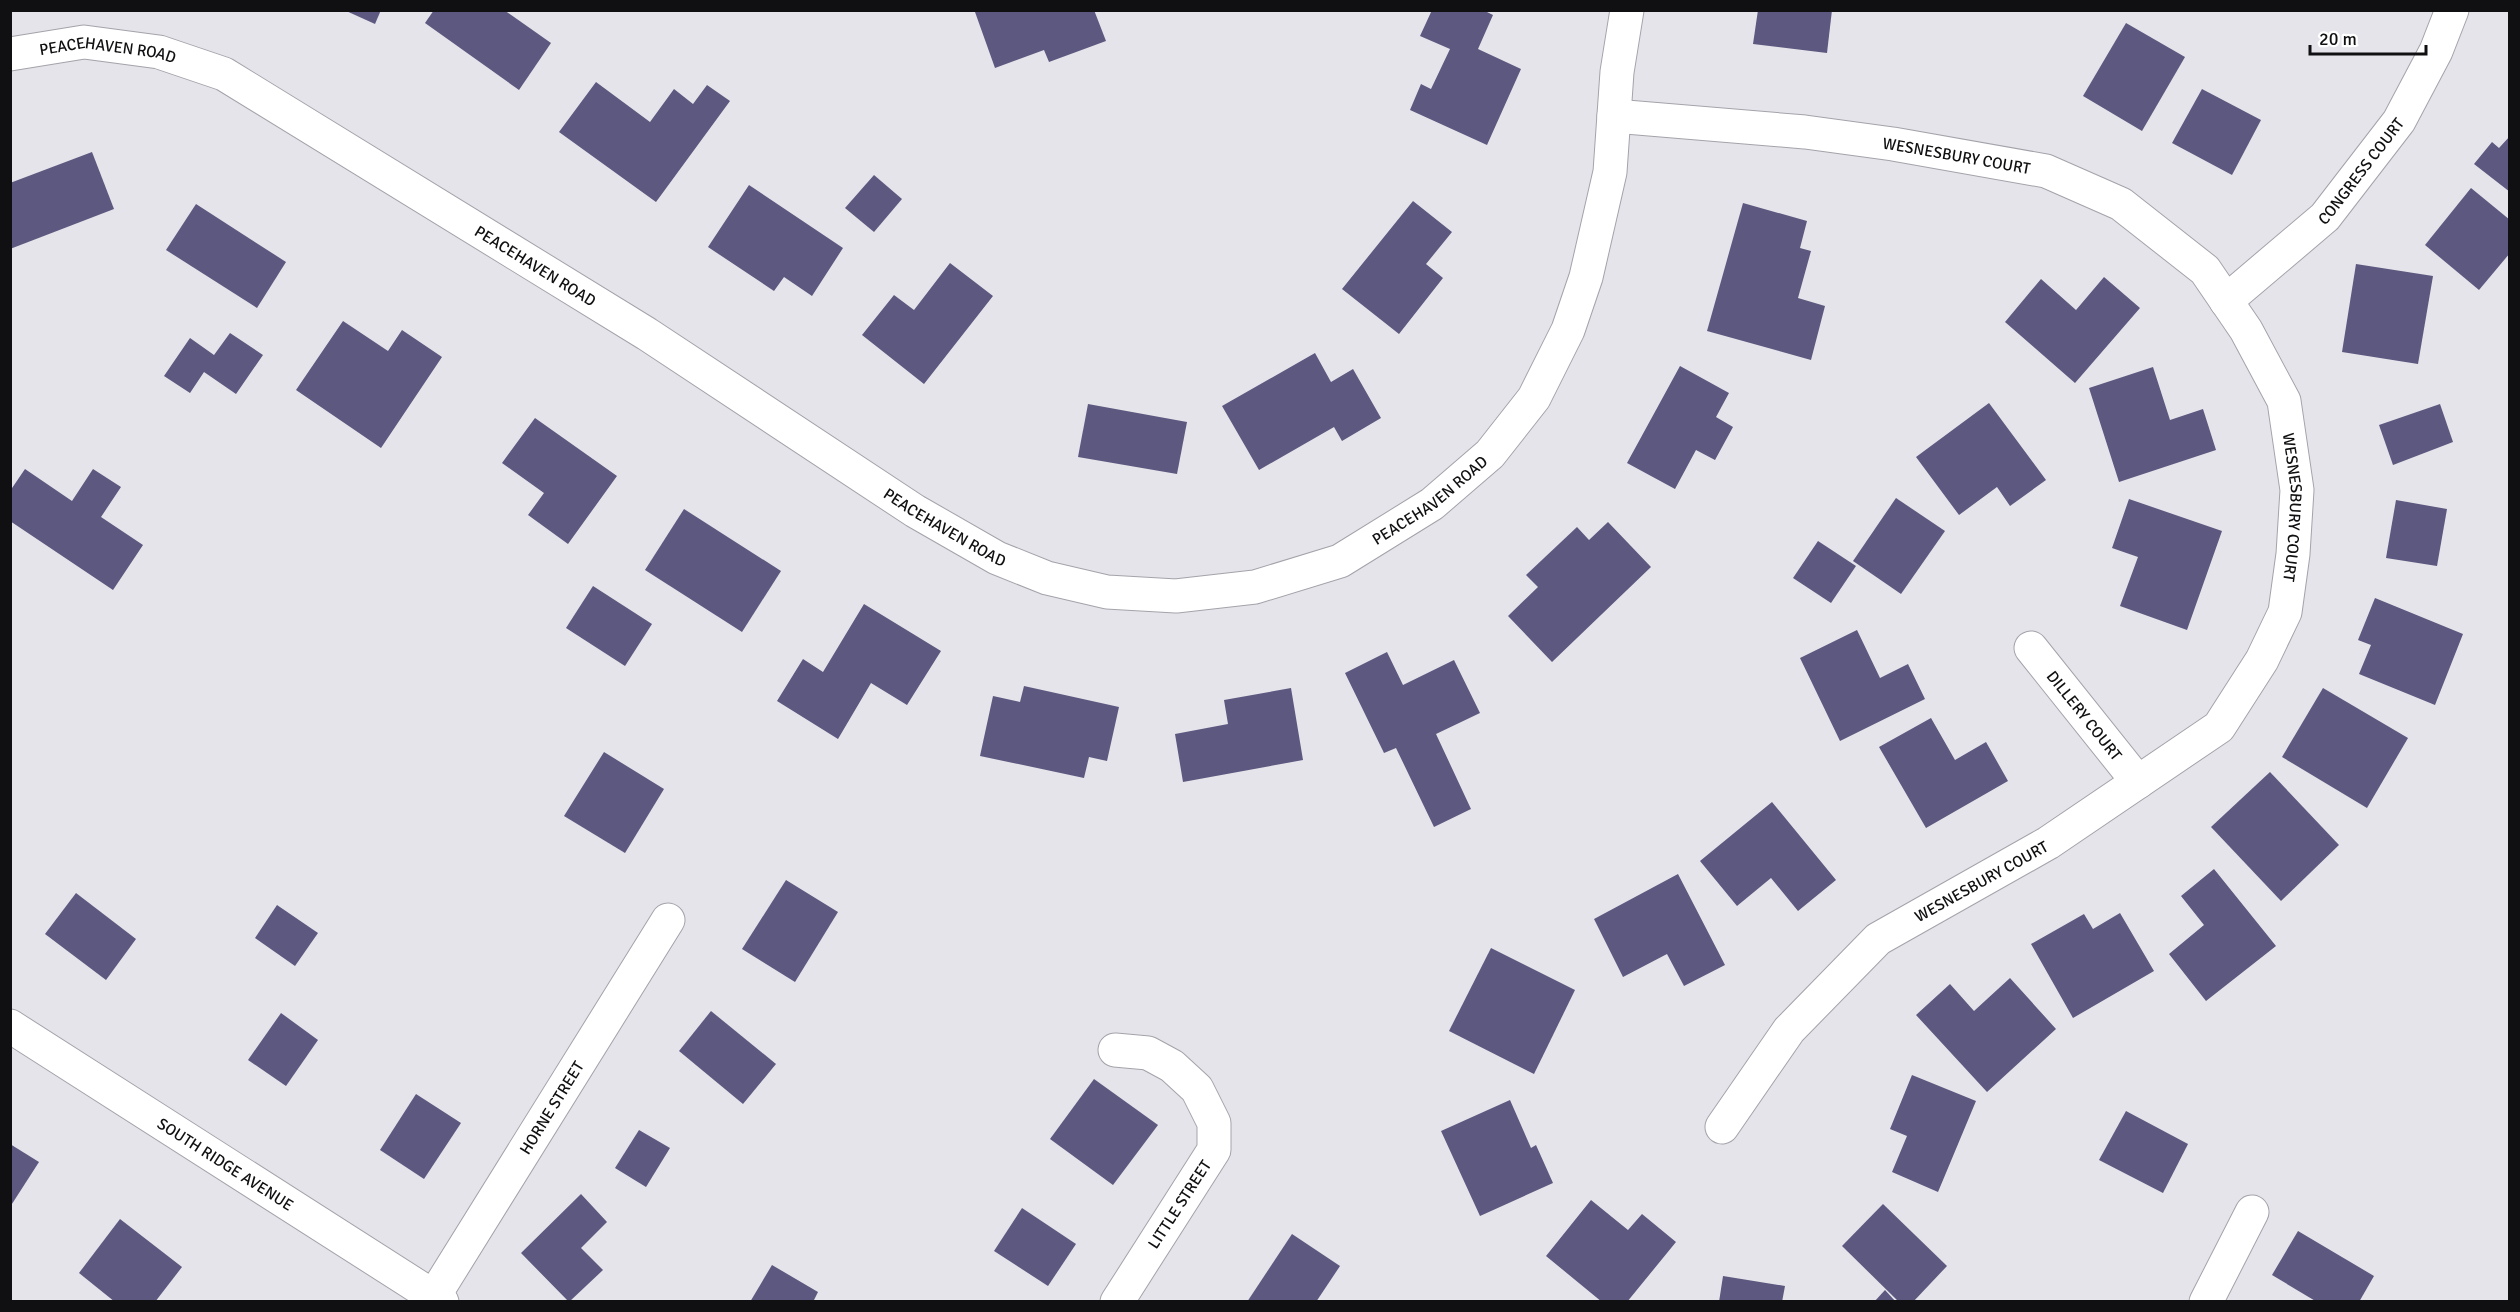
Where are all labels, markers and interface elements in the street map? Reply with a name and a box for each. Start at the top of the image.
scale bar [2310,18,2426,56]
text: 20 m [2319,28,2357,50]
street label: PEACEHAVEN ROAD [38,33,179,68]
street label: CONGRESS COURT [2314,114,2409,230]
street label: WESNESBURY COURT [1881,134,2032,179]
street label: PEACEHAVEN ROAD [471,222,599,311]
street label: WESNESBURY COURT [2278,432,2306,583]
street label: PEACEHAVEN ROAD [1369,452,1492,550]
street label: PEACEHAVEN ROAD [879,484,1009,572]
street label: DILLERY COURT [2042,667,2126,765]
street label: WESNESBURY COURT [1911,837,2052,927]
street label: HORNE STREET [516,1058,589,1158]
street label: SOUTH RIDGE AVENUE [153,1114,297,1216]
street label: LITTLE STREET [1144,1156,1216,1253]

